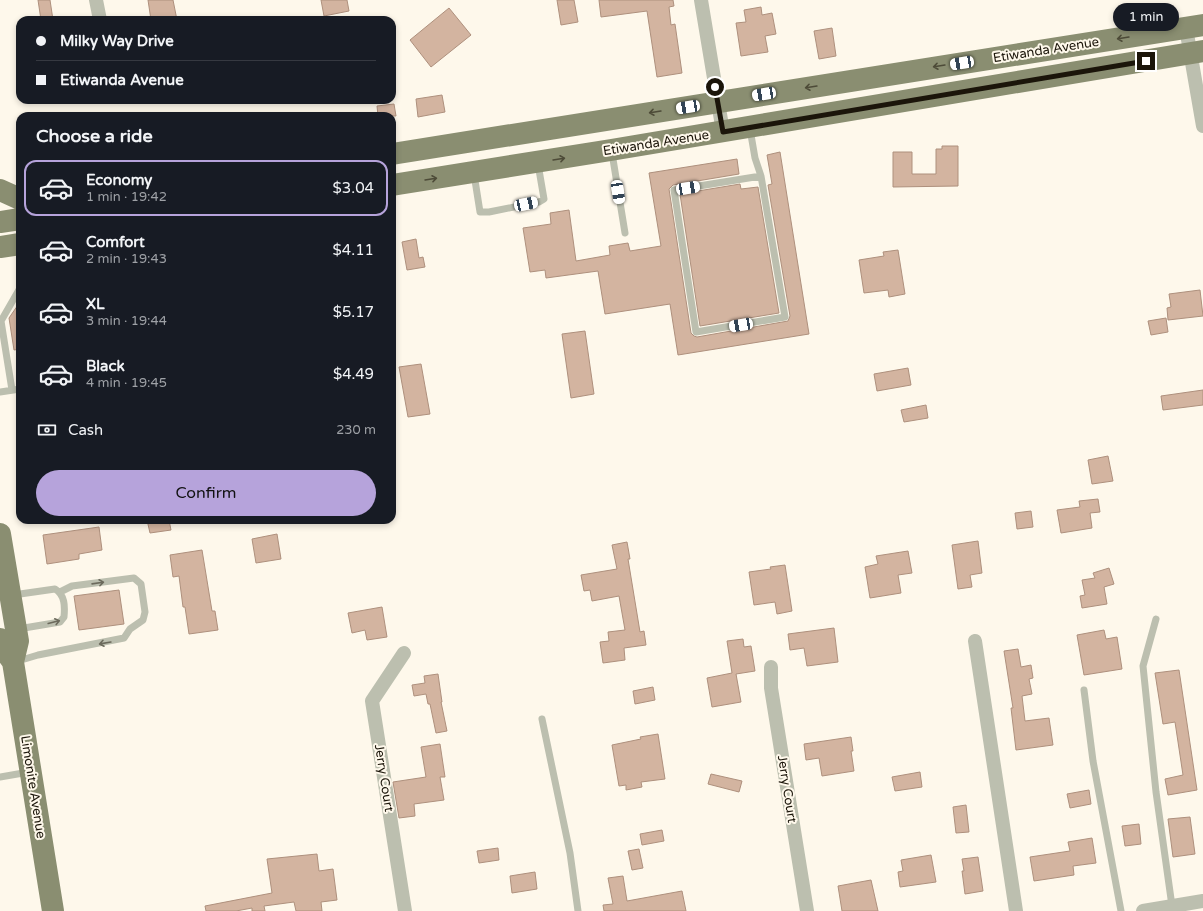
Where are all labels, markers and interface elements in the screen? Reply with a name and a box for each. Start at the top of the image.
callout: 1 min [1113,3,1179,31]
text: 1 min [1129,9,1163,25]
text: Milky Way Drive [60,32,174,50]
street label: Etiwanda Avenue [992,34,1100,66]
one-way arrow [1117,34,1130,42]
route end [1137,52,1155,70]
car [949,55,975,71]
one-way arrow [933,63,946,71]
text: Etiwanda Avenue [60,71,184,89]
route start [706,78,724,96]
one-way arrow [805,83,818,91]
car [751,86,777,102]
car [675,99,701,115]
one-way arrow [649,108,662,116]
text: Choose a ride [36,125,153,147]
street label: Etiwanda Avenue [602,127,710,159]
one-way arrow [552,155,565,163]
icon: car [38,170,74,206]
text: Economy [86,171,152,189]
one-way arrow [424,175,437,183]
text: $3.04 [333,179,374,197]
car [610,179,626,205]
car [675,180,701,196]
text: 1 min · 19:42 [86,189,167,205]
car [513,196,539,212]
icon: car [38,232,74,268]
text: Comfort [86,233,145,251]
text: $4.11 [333,241,374,259]
text: 2 min · 19:43 [86,251,167,267]
icon: car [38,294,74,330]
text: XL [86,295,105,313]
text: $5.17 [333,303,374,321]
text: 3 min · 19:44 [86,313,167,329]
car [728,317,754,333]
icon: car [38,356,74,392]
text: Black [86,357,125,375]
text: $4.49 [333,365,374,383]
text: 4 min · 19:45 [86,375,167,391]
icon: cash [36,419,58,441]
text: Cash [68,421,103,439]
text: 230 m [336,422,376,438]
button: Confirm [36,470,376,516]
one-way arrow [91,579,104,587]
one-way arrow [48,618,61,626]
one-way arrow [98,639,111,647]
street label: Limonite Avenue [17,734,49,840]
street label: Jerry Court [371,743,397,813]
street label: Jerry Court [774,754,800,824]

